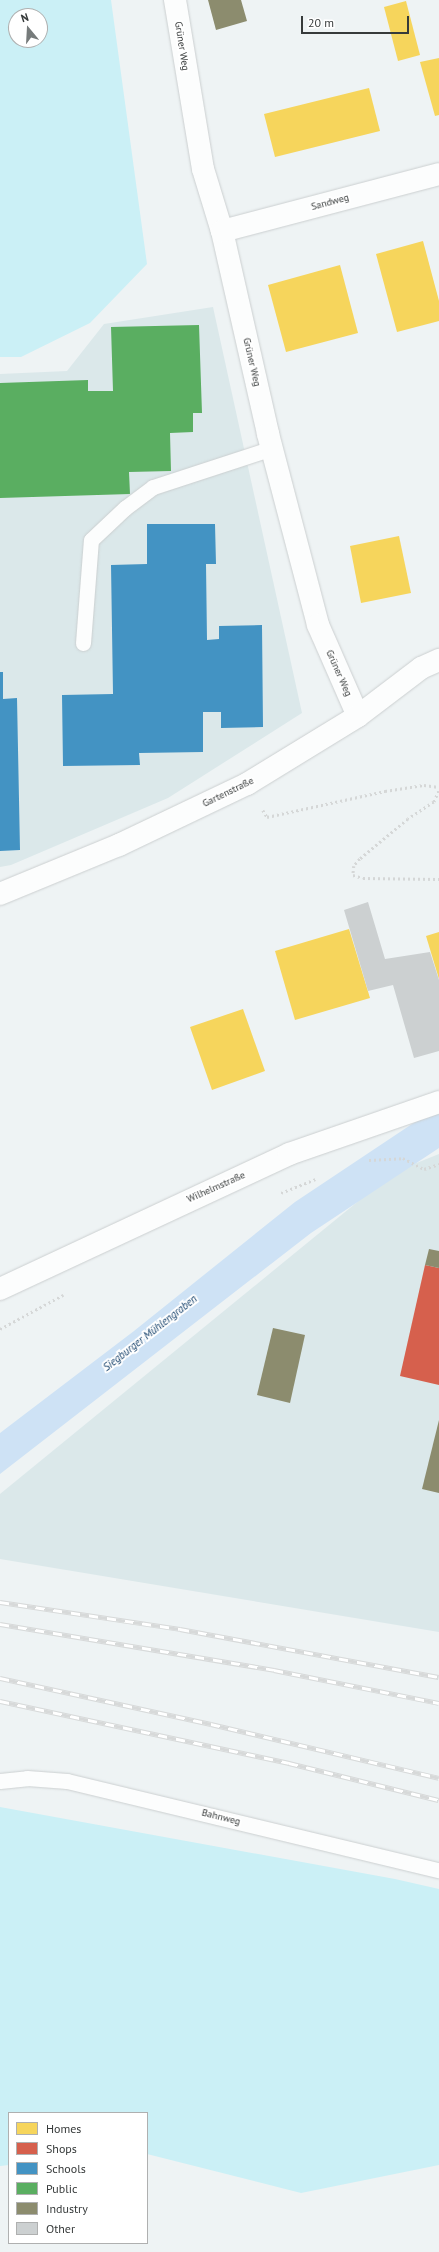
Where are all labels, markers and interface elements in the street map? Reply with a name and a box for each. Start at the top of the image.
north arrow [8,8,48,48]
scale bar [303,8,411,34]
text: N [19,10,30,25]
text: 20 m [308,15,334,30]
street label: Grüner Weg [172,21,192,71]
street label: Sandweg [310,191,350,213]
street label: Grüner Weg [241,336,263,388]
street label: Grüner Weg [323,648,355,698]
street label: Gartenstraße [200,774,256,810]
street label: Wilhelmstraße [185,1169,247,1205]
water label: Siegburger Mühlengraben [100,1292,200,1374]
street label: Bahnweg [200,1806,242,1828]
legend [8,2112,148,2244]
text: Homes [46,2121,81,2136]
text: Shops [46,2141,77,2156]
text: Schools [46,2161,86,2176]
text: Public [46,2181,77,2196]
text: Industry [46,2201,88,2216]
text: Other [46,2221,75,2236]

